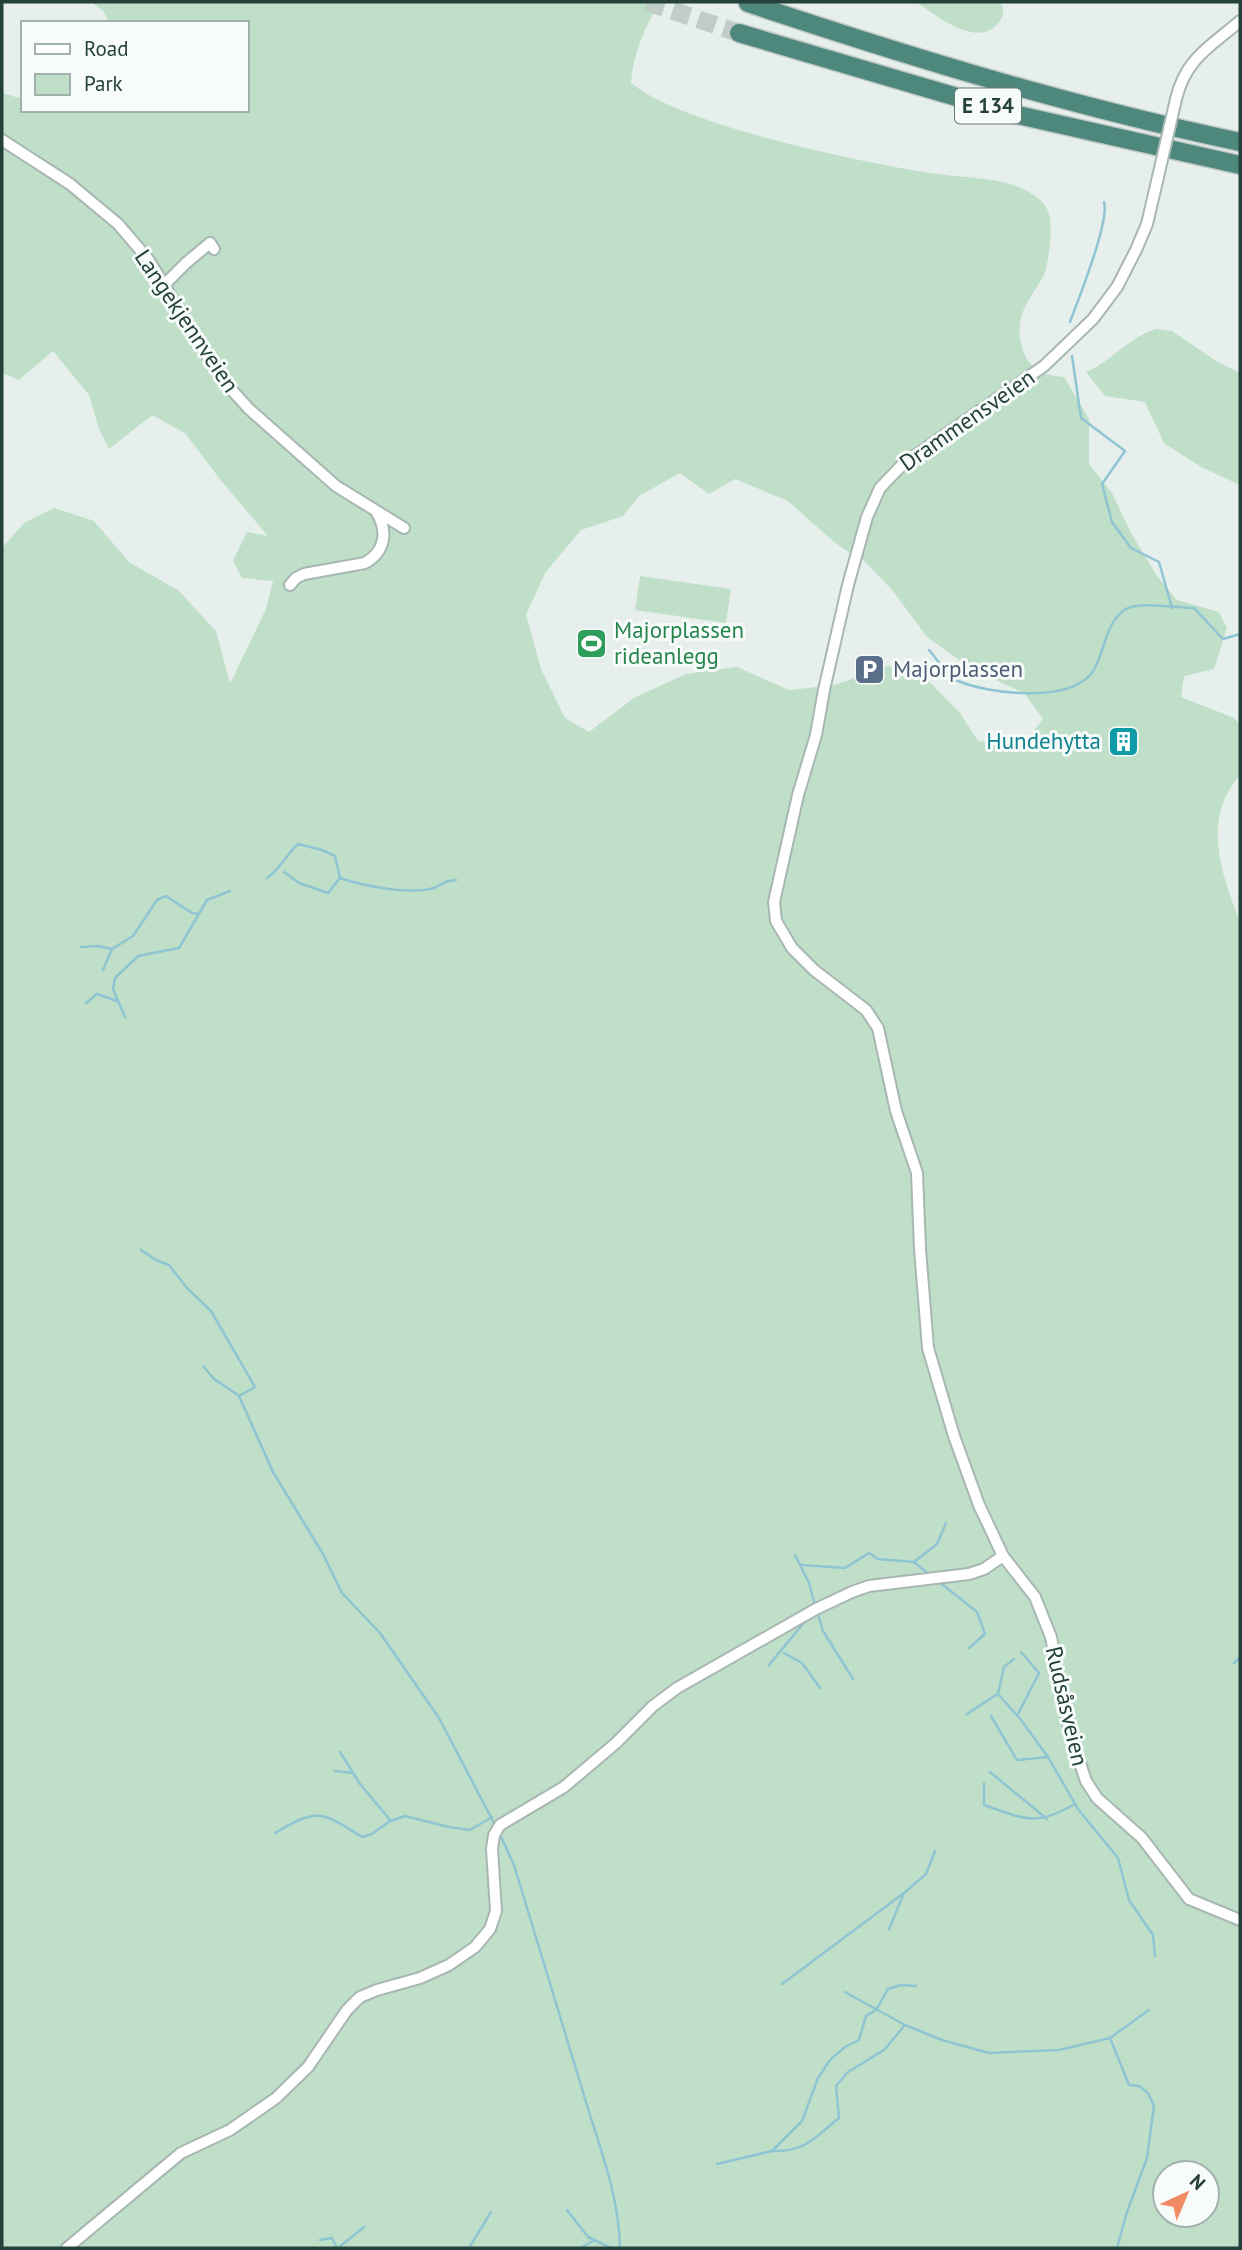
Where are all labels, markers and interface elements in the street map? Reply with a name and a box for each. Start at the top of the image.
legend [21,21,248,112]
text: Road [84,35,128,62]
text: Park [84,70,123,97]
road number: E 134 [955,88,1021,124]
street label: Langekjennveien [129,244,246,398]
street label: Drammensveien [893,362,1040,477]
place label: Majorplassen rideanlegg [614,615,744,670]
sports icon: Majorplassen rideanlegg [574,626,608,660]
parking icon: Majorplassen [853,652,887,686]
place label: Majorplassen [893,654,1023,683]
building icon: Hundehytta [1107,724,1141,758]
place label: Hundehytta [986,726,1101,755]
street label: Rudsåsveien [1040,1643,1095,1769]
north arrow [1151,2159,1221,2229]
text: N [1185,2169,1211,2195]

